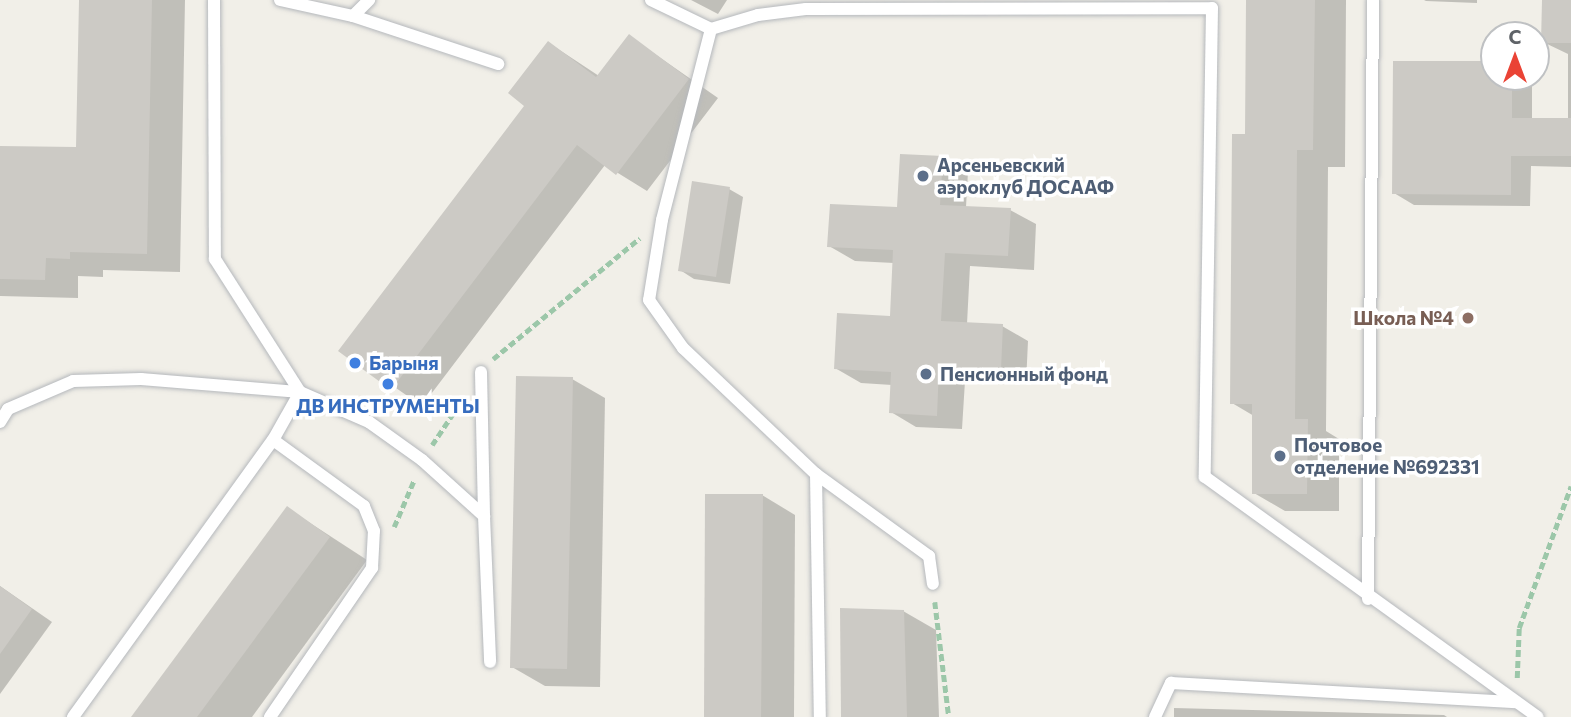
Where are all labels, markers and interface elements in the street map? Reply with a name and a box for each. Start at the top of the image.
north arrow [1480,21,1550,91]
text: С [1509,25,1522,48]
place label: Арсеньевский аэроклуб ДОСААФ [937,154,1114,198]
marker: Арсеньевский аэроклуб ДОСААФ [915,168,931,184]
place label: Школа №4 [1353,307,1454,329]
marker: Школа №4 [1460,310,1476,326]
place label: Барыня [369,352,439,374]
marker: Барыня [347,355,363,371]
place label: Пенсионный фонд [940,363,1108,385]
marker: Пенсионный фонд [918,366,934,382]
marker: ДВ ИНСТРУМЕНТЫ [380,376,396,392]
place label: ДВ ИНСТРУМЕНТЫ [296,395,480,417]
place label: Почтовое отделение №692331 [1294,434,1480,478]
marker: Почтовое отделение №692331 [1272,448,1288,464]

